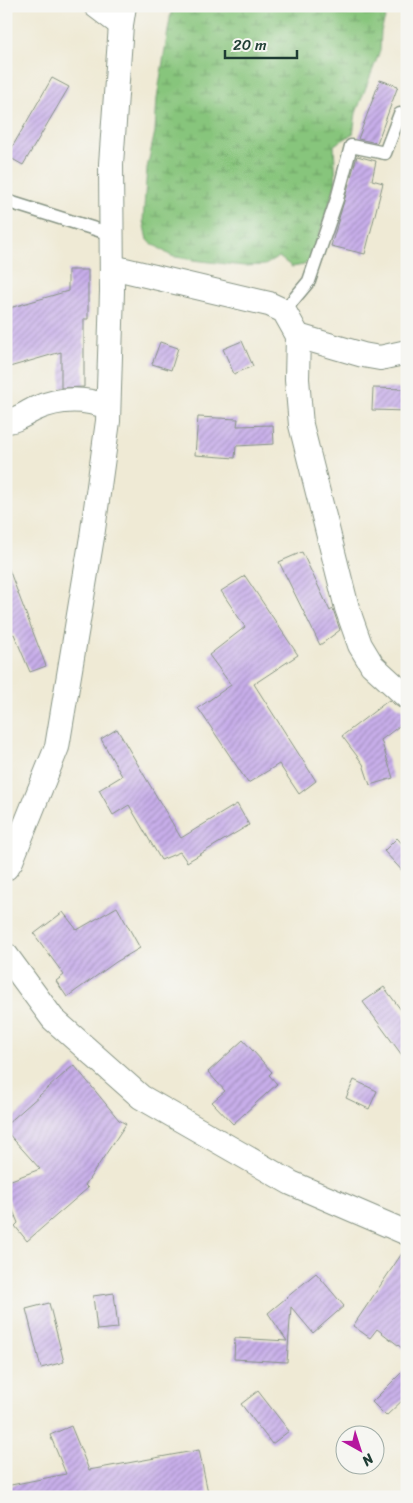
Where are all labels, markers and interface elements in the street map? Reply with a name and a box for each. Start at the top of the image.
scale bar [225,28,298,60]
text: 20 m [233,32,267,58]
north arrow [336,1426,386,1476]
text: N [356,1446,380,1473]

